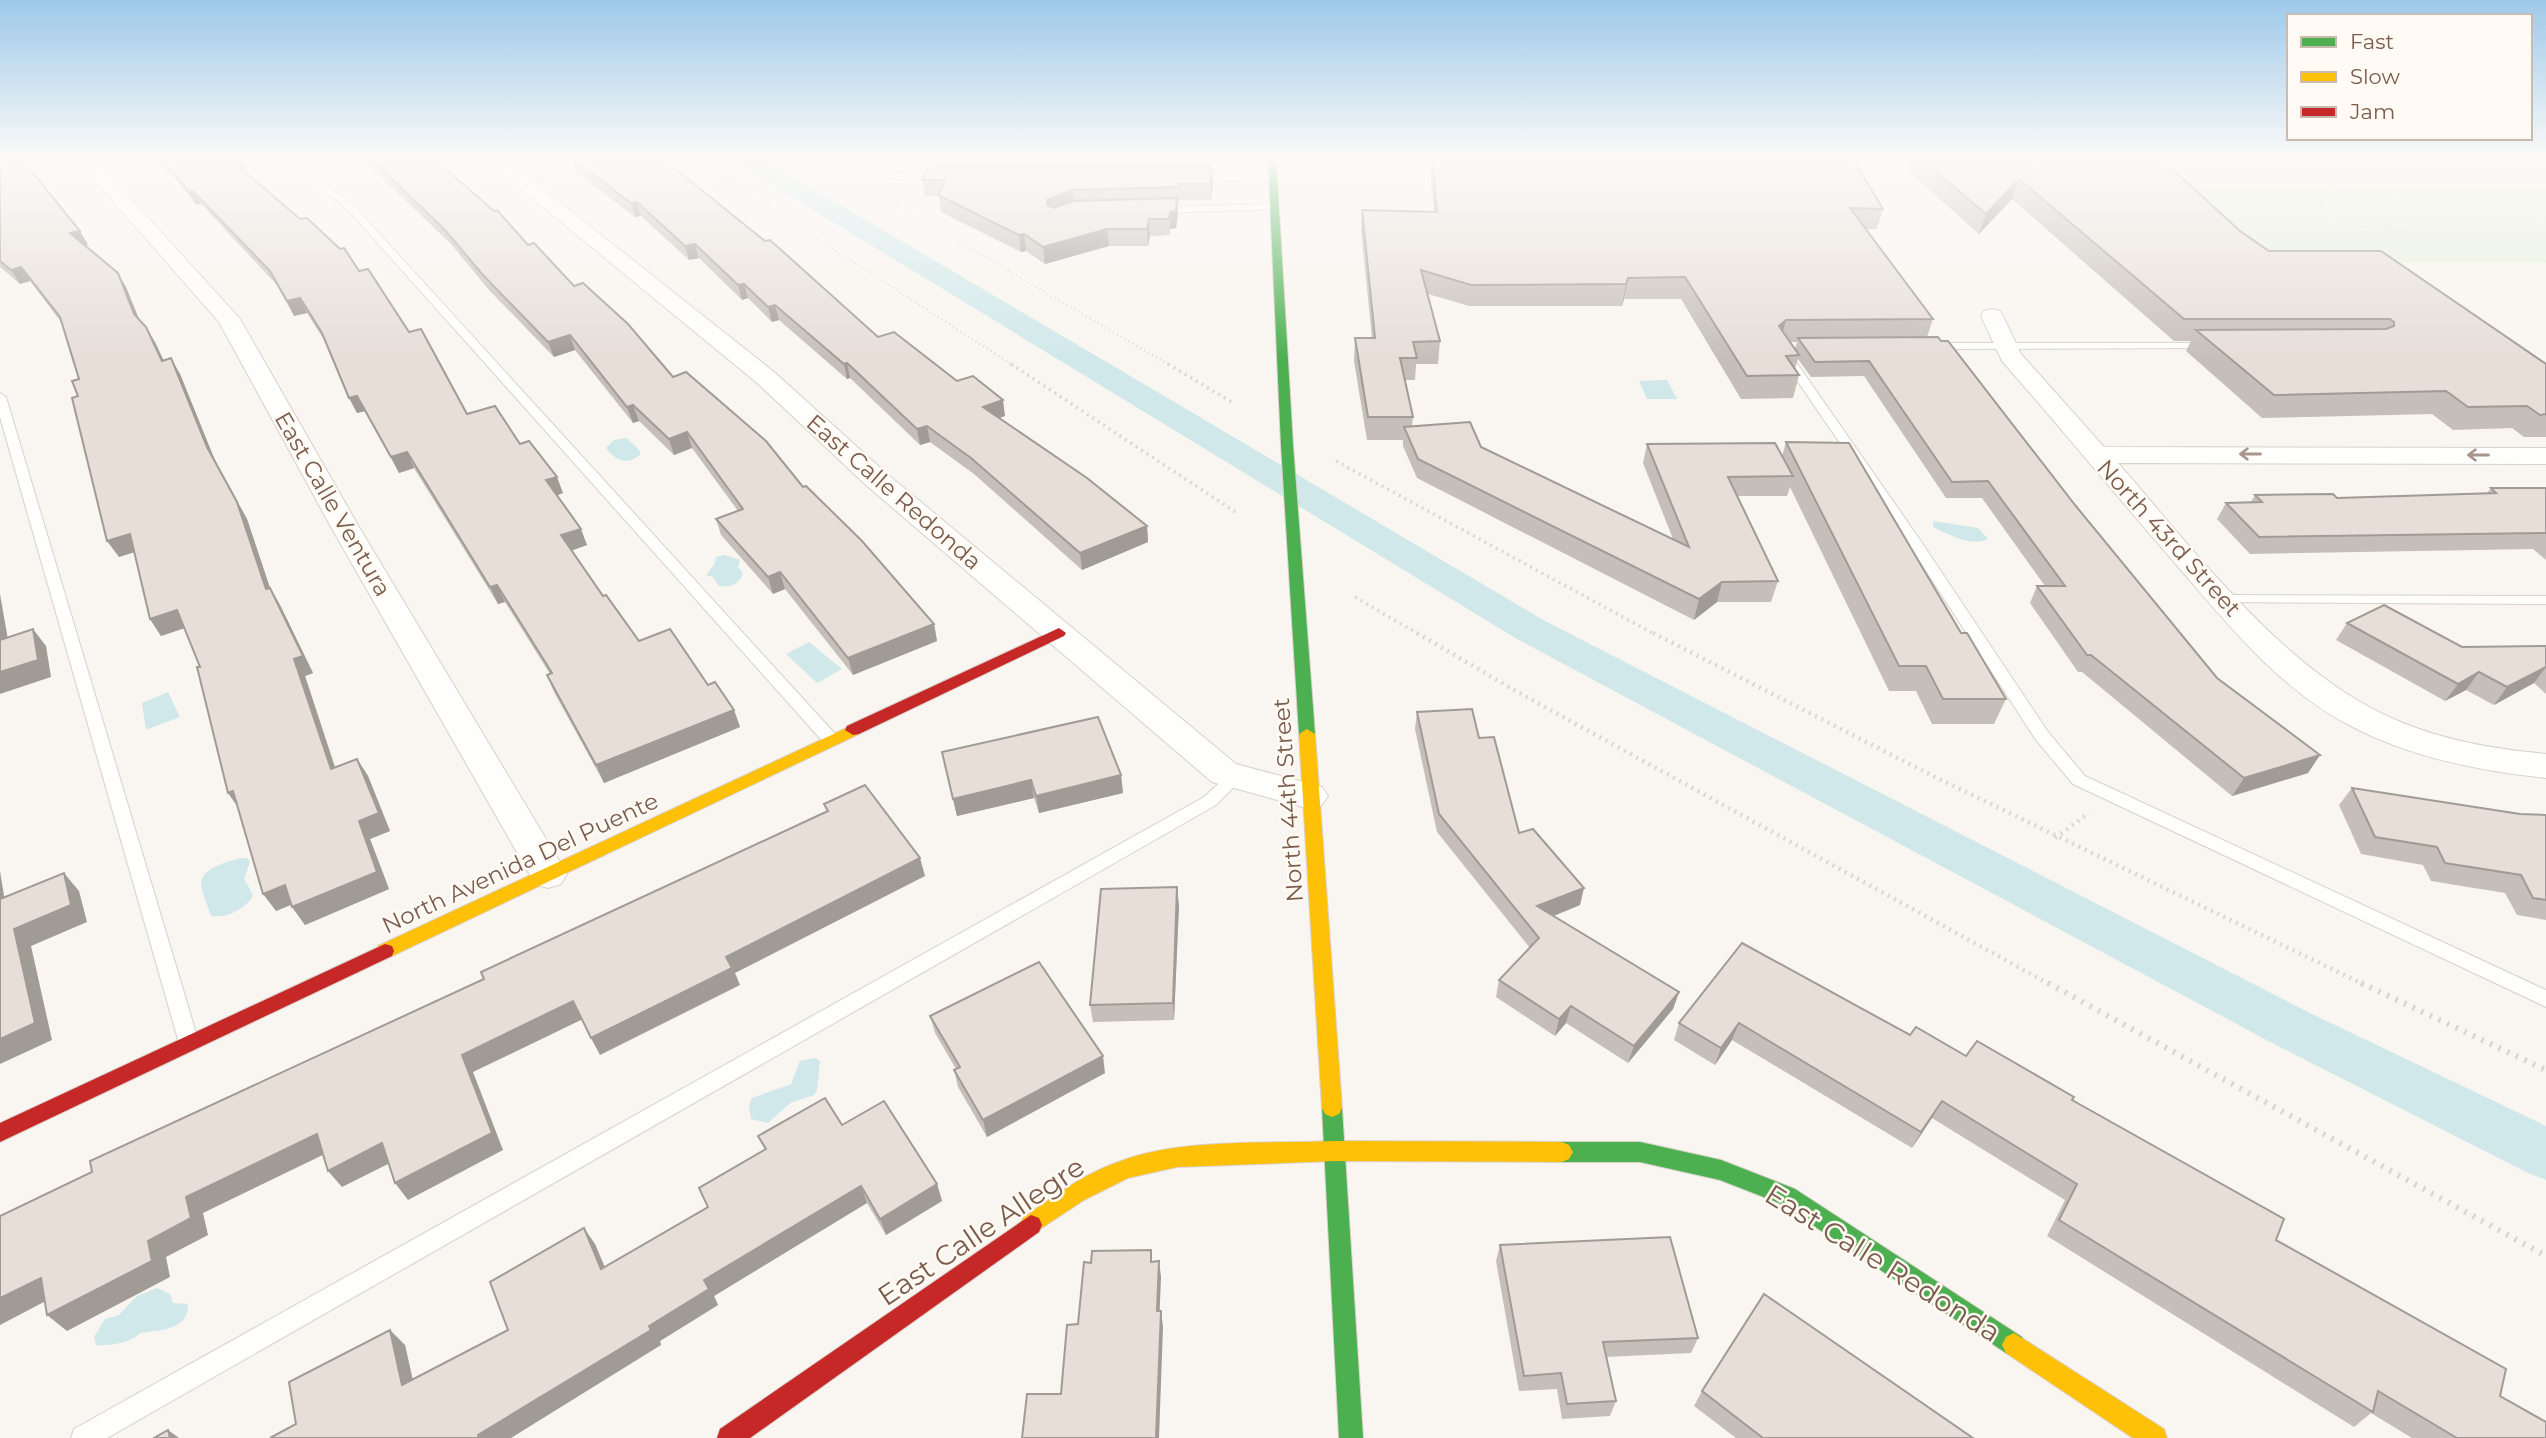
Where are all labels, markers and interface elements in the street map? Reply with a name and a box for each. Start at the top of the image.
legend [2287,14,2532,140]
text: Fast [2350,29,2394,54]
text: Slow [2350,64,2400,89]
text: Jam [2349,99,2395,124]
street label: East Calle Ventura [269,407,397,601]
street label: East Calle Redonda [801,408,987,576]
one-way arrow [2239,447,2262,461]
one-way arrow [2467,449,2490,462]
street label: North 43rd Street [2091,454,2247,622]
street label: North 44th Street [1267,697,1309,903]
street label: North Avenida Del Puente [377,787,663,939]
street label: East Calle Allegre [871,1149,1091,1313]
street label: East Calle Redonda [1759,1177,2007,1349]

